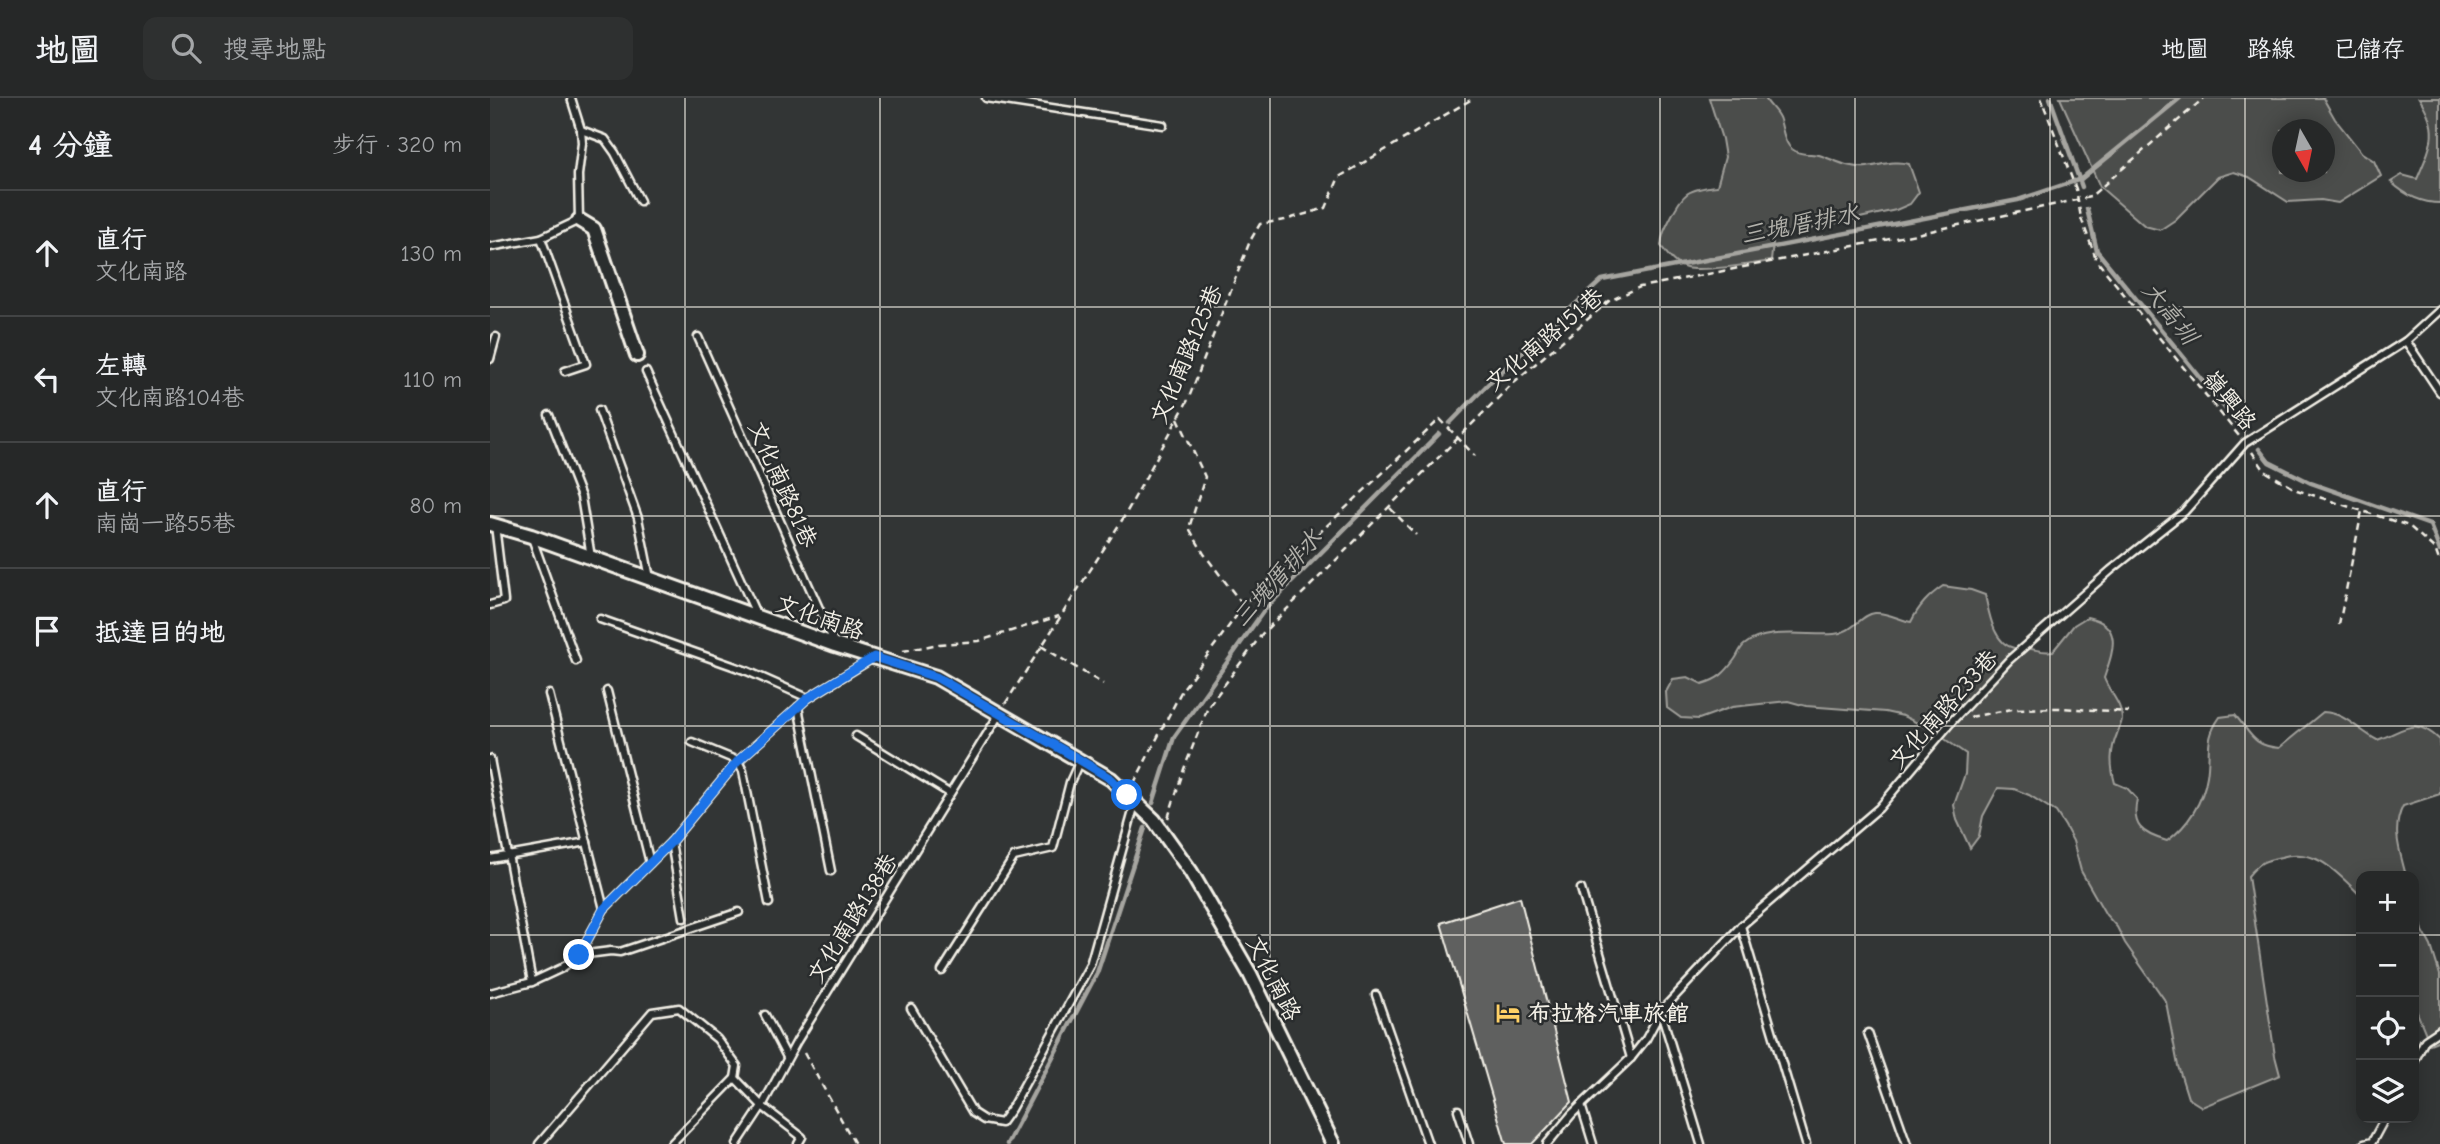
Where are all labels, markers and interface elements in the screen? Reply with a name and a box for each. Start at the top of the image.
search box [143,17,633,80]
icon: search [167,29,205,67]
text: 地圖 [35,31,101,69]
text: 搜尋地點 [223,35,327,65]
text: 地圖 [2161,35,2209,63]
text: 路線 [2247,35,2295,63]
text: 已儲存 [2333,35,2405,63]
north arrow [2272,119,2335,182]
text: 4 分鐘 [28,128,113,163]
text: 步行 · 320 m [332,131,462,158]
water label: 三塊厝排水 [1738,199,1863,249]
text: 直行 [95,225,147,255]
icon: ahead [28,234,66,272]
text: 130 m [401,240,462,267]
text: 文化南路 [95,258,187,285]
water label: 大高圳 [2136,276,2205,352]
street label: 文化南路125巷 [1145,280,1228,428]
street label: 文化南路151巷 [1480,282,1610,397]
text: 左轉 [95,351,147,381]
icon: left [28,360,66,398]
street label: 嶺興路 [2197,365,2262,436]
text: 110 m [403,366,462,393]
text: 文化南路104巷 [95,384,244,411]
street label: 文化南路81巷 [743,417,823,553]
text: 直行 [95,477,147,507]
icon: ahead [28,486,66,524]
text: 80 m [409,492,462,519]
text: 南崗一路55巷 [95,510,235,537]
water label: 三塊厝排水 [1226,523,1328,632]
street label: 文化南路 [772,590,868,645]
icon: arrive [28,612,66,650]
text: 抵達目的地 [95,618,225,648]
street label: 文化南路233巷 [1883,644,2004,774]
route start [1111,779,1142,810]
street label: 文化南路138巷 [802,848,904,988]
map controls [2356,871,2419,1123]
button: + [2356,871,2419,934]
street label: 文化南路 [1241,931,1306,1025]
button: − [2356,934,2419,997]
route end [563,939,594,970]
button: locate [2356,997,2419,1060]
hotel icon: 布拉格汽車旅館 [1494,999,1522,1027]
place label: 布拉格汽車旅館 [1528,1000,1689,1027]
button: layers [2356,1060,2419,1123]

